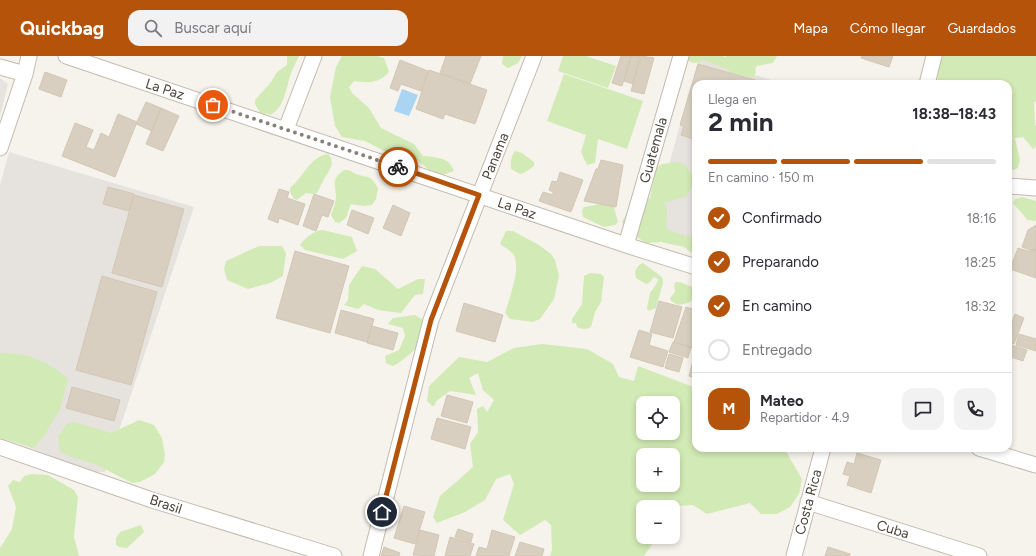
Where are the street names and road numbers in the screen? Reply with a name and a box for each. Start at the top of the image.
street label: La Paz [143,75,187,104]
street label: Guatemala [636,115,671,185]
street label: Panama [478,130,513,182]
street label: La Paz [495,194,539,223]
street label: Costa Rica [792,467,825,537]
street label: Brasil [147,491,184,518]
street label: Cuba [874,516,911,542]

